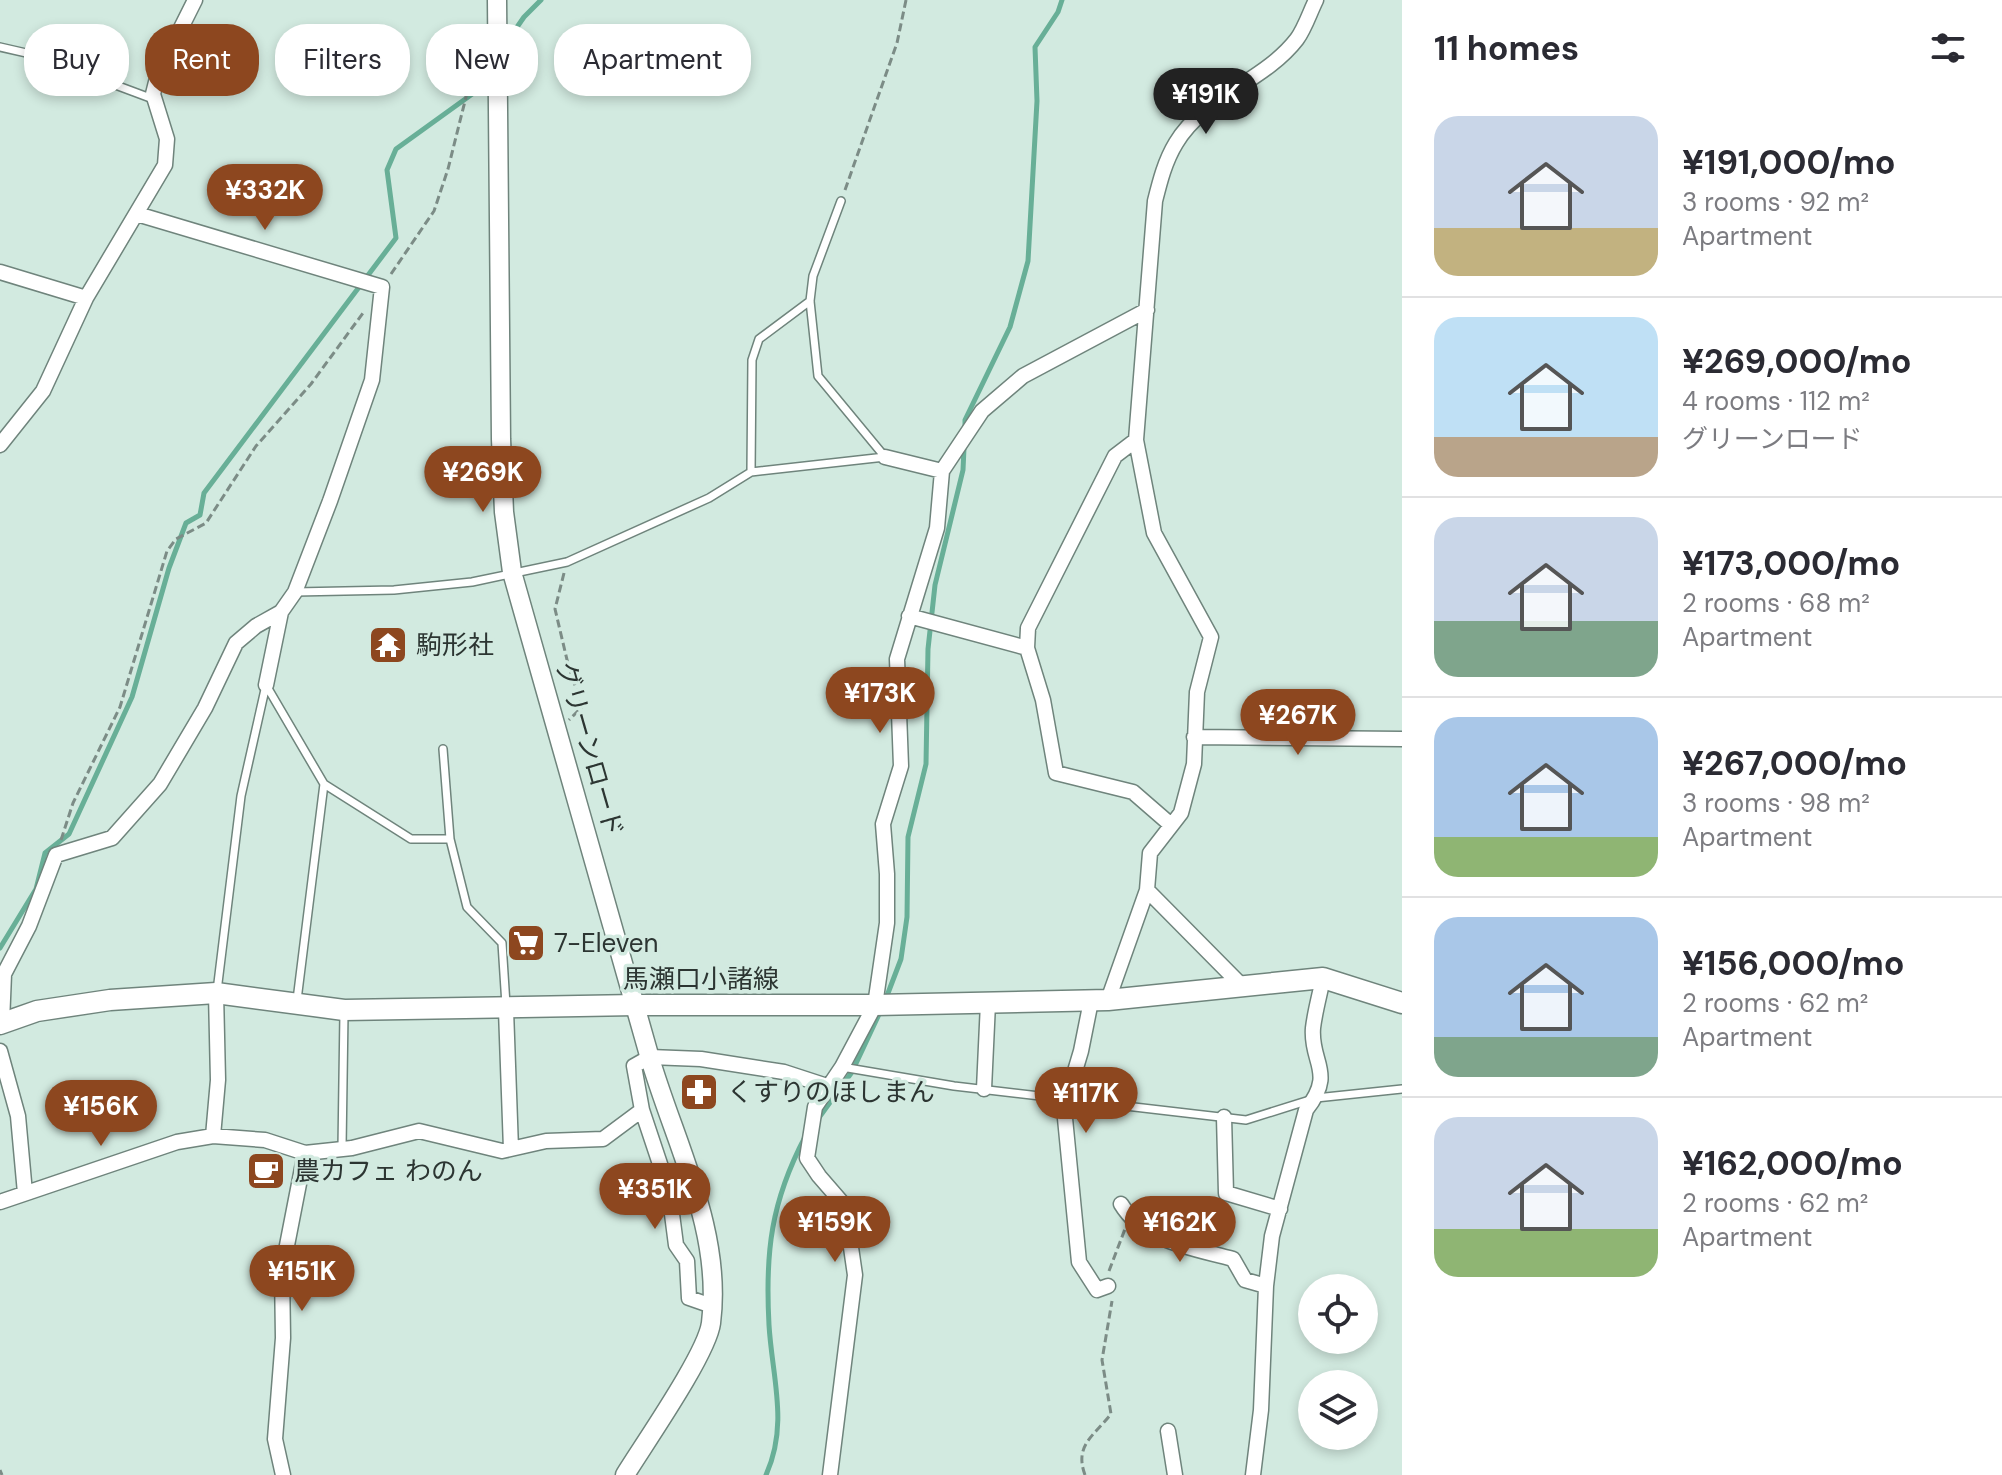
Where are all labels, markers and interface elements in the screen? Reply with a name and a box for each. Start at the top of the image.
chip: Buy [24,24,129,96]
chip: Rent [145,24,259,96]
chip: Filters [275,24,410,96]
chip: New [426,24,538,96]
chip: Apartment [554,24,751,96]
text: 11 homes [1434,26,1579,71]
icon: filters [1926,26,1970,70]
pin: ¥191K [1150,68,1262,136]
text: ¥191K [1171,77,1241,111]
text: ¥191,000/mo [1682,140,1896,185]
icon: home [1498,148,1594,244]
pin: ¥332K [209,164,321,232]
text: ¥332K [225,173,305,207]
text: 3 rooms · 92 m² [1682,185,1869,219]
text: Apartment [1682,219,1813,253]
text: ¥269,000/mo [1682,339,1912,384]
icon: home [1498,349,1594,445]
text: 4 rooms · 112 m² [1682,384,1870,418]
text: グリーンロード [1682,422,1863,456]
pin: ¥269K [427,446,539,514]
text: ¥269K [442,455,524,489]
text: ¥173,000/mo [1682,541,1900,586]
icon: home [1498,549,1594,645]
text: 2 rooms · 68 m² [1682,586,1870,620]
text: Apartment [1682,620,1813,654]
temple icon: 駒形社 [367,624,409,666]
place label: 駒形社 [416,628,494,662]
street label: グリーンロード [549,657,631,841]
pin: ¥173K [824,667,936,735]
text: ¥173K [844,676,916,710]
pin: ¥267K [1242,689,1354,757]
text: ¥267K [1258,698,1338,732]
text: ¥267,000/mo [1682,741,1907,786]
icon: home [1498,749,1594,845]
text: 3 rooms · 98 m² [1682,786,1870,820]
text: Apartment [1682,820,1813,854]
supermarket icon: 7-Eleven [505,922,547,964]
place label: 7-Eleven [554,926,659,960]
text: ¥156,000/mo [1682,941,1905,986]
icon: home [1498,949,1594,1045]
street label: 馬瀬口小諸線 [623,962,779,996]
text: 2 rooms · 62 m² [1682,986,1868,1020]
text: Apartment [1682,1020,1813,1054]
pin: ¥117K [1030,1067,1142,1135]
pharmacy icon: くすりのほしまん [678,1071,720,1113]
place label: くすりのほしまん [727,1075,935,1109]
text: ¥117K [1053,1076,1119,1110]
pin: ¥156K [45,1080,157,1148]
text: ¥156K [63,1089,139,1123]
text: ¥162,000/mo [1682,1141,1903,1186]
icon: home [1498,1149,1594,1245]
cafe icon: 農カフェ わのん [245,1150,287,1192]
place label: 農カフェ わのん [294,1154,483,1188]
pin: ¥351K [599,1163,711,1231]
text: ¥351K [617,1172,693,1206]
text: 2 rooms · 62 m² [1682,1186,1868,1220]
pin: ¥159K [779,1196,891,1264]
pin: ¥162K [1124,1196,1236,1264]
text: ¥159K [797,1205,873,1239]
text: ¥162K [1143,1205,1217,1239]
text: Apartment [1682,1220,1813,1254]
pin: ¥151K [246,1245,358,1313]
text: ¥151K [268,1254,336,1288]
map controls [1298,1274,1378,1450]
button: locate [1298,1274,1378,1354]
button: layers [1298,1370,1378,1450]

